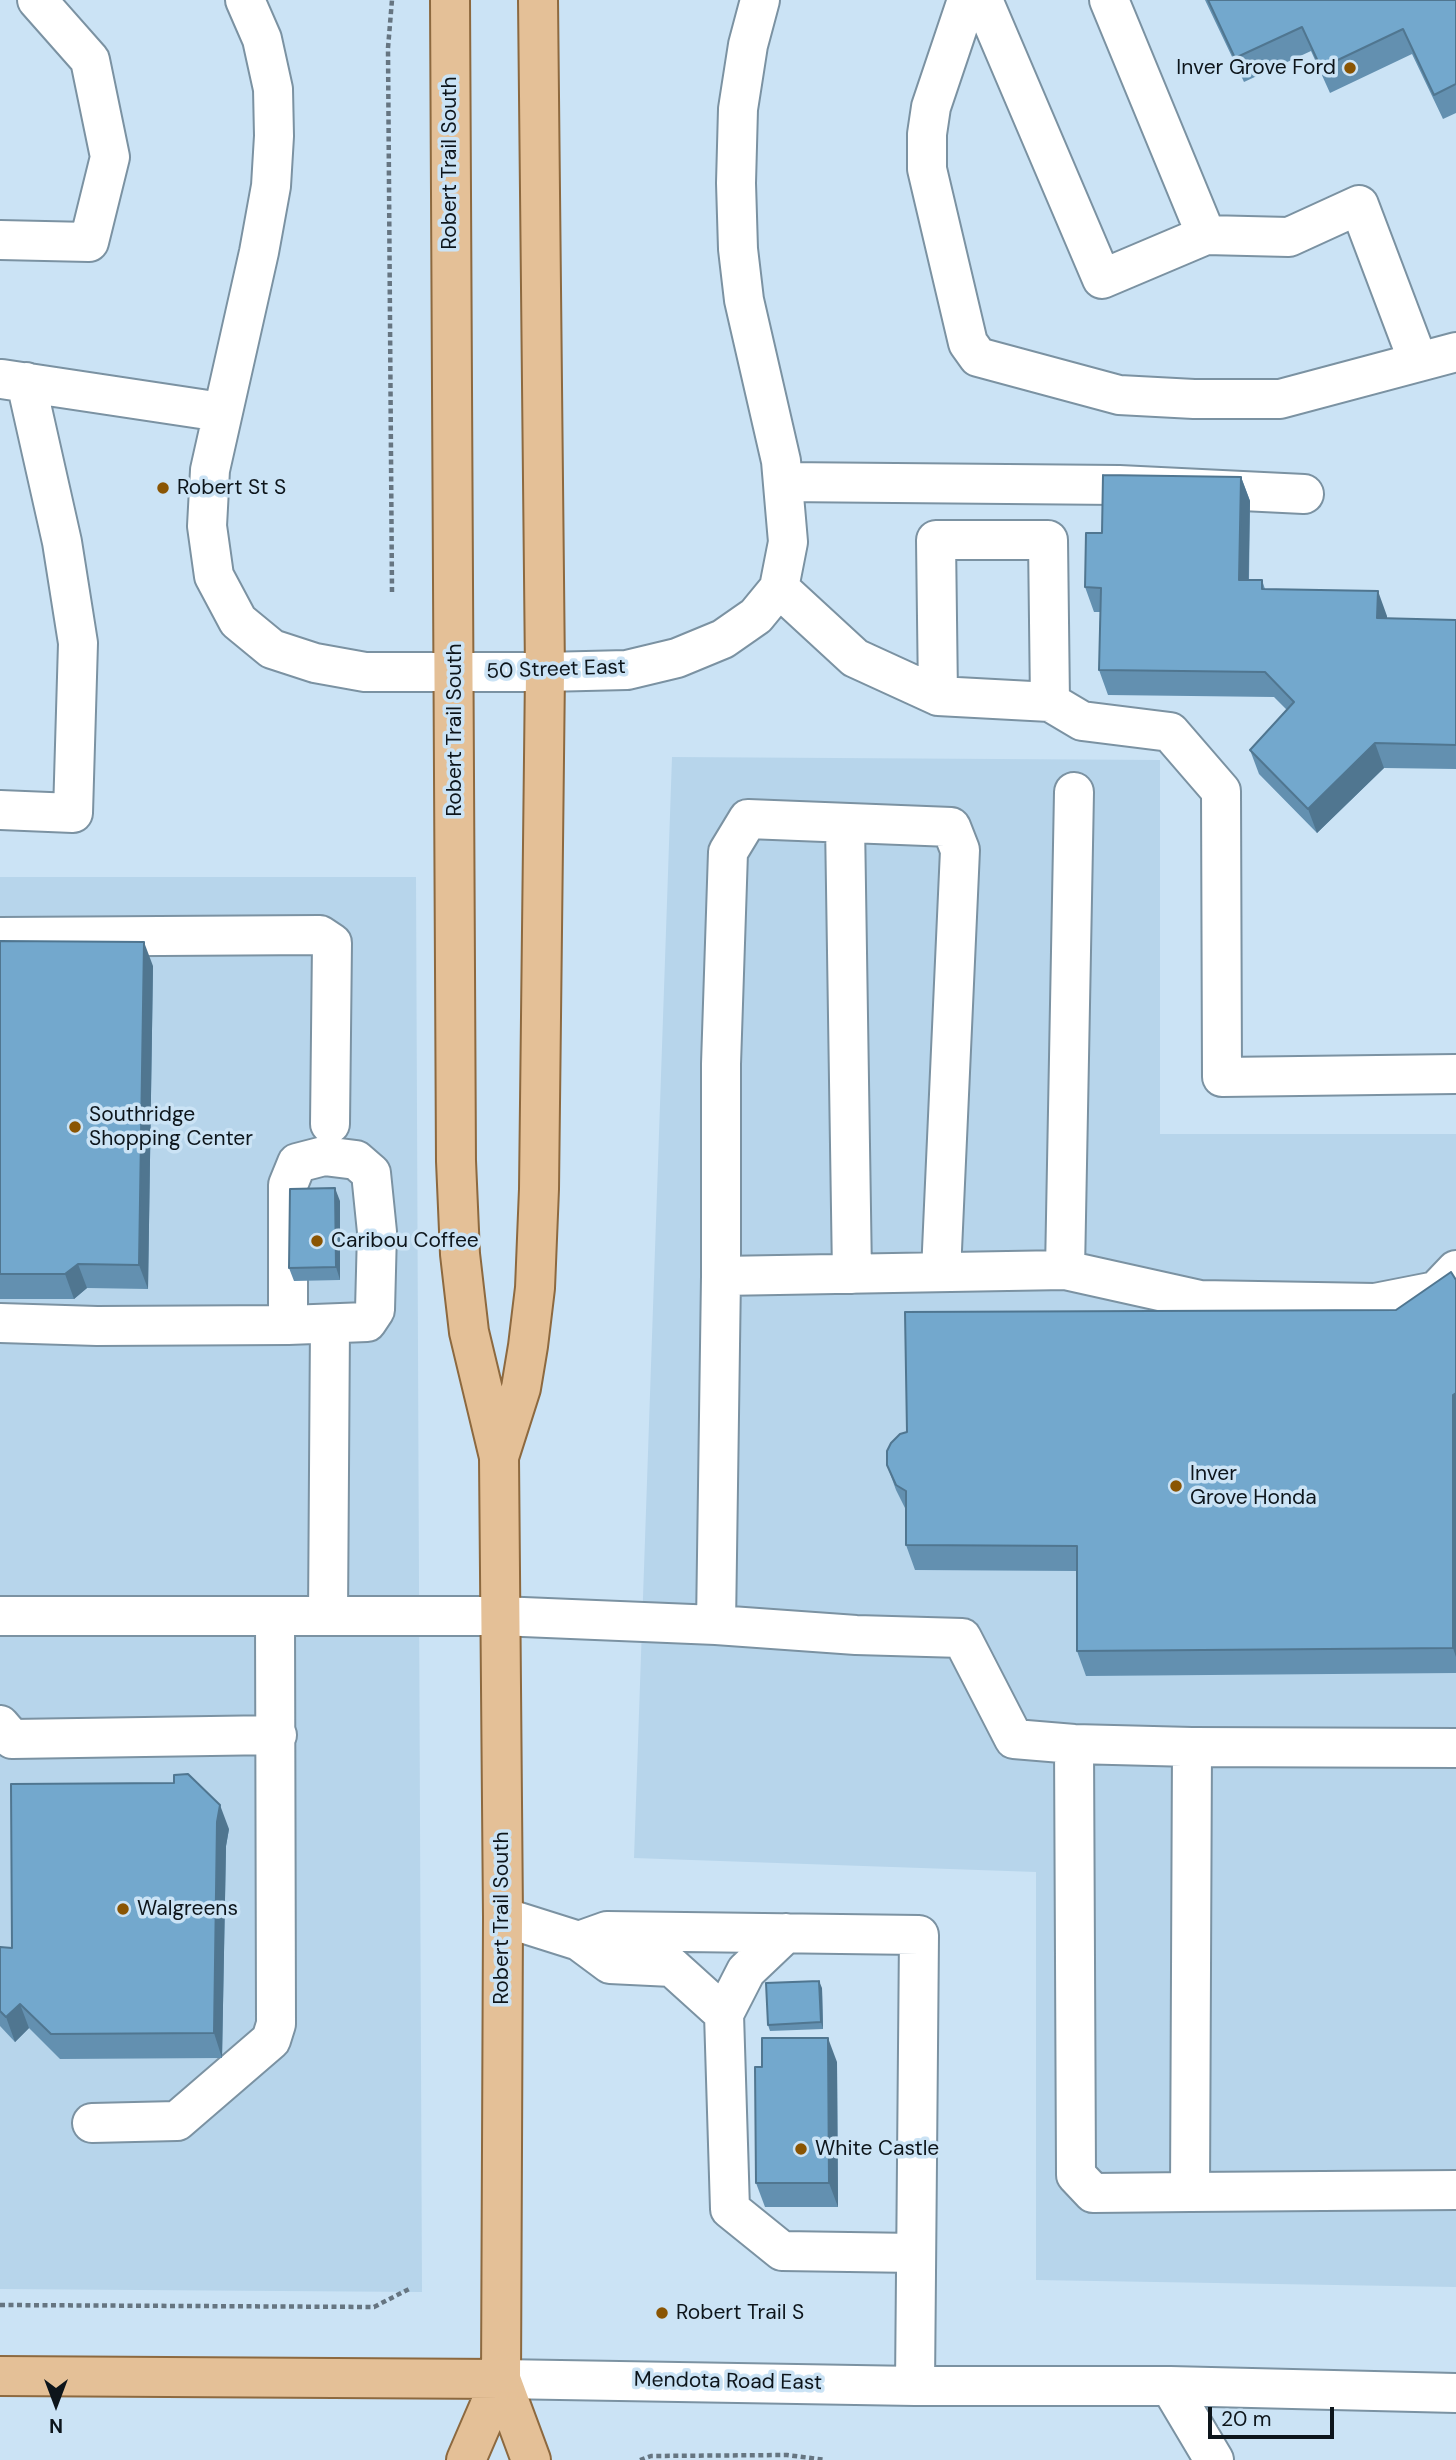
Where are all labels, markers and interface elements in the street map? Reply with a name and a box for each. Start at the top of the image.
place label: Inver Grove Ford [1176,55,1336,81]
marker: Inver Grove Ford [1342,60,1358,76]
street label: Robert Trail South [437,76,463,250]
place label: Robert St S [177,475,286,501]
marker: Robert St S [155,480,171,496]
street label: Robert Trail South [442,643,468,817]
street label: 50 Street East [486,655,626,685]
place label: Southridge Shopping Center [89,1102,253,1152]
marker: Southridge Shopping Center [67,1119,83,1135]
place label: Caribou Coffee [331,1228,479,1254]
marker: Caribou Coffee [309,1233,325,1249]
place label: Inver Grove Honda [1190,1461,1317,1511]
marker: Inver Grove Honda [1168,1478,1184,1494]
street label: Robert Trail South [489,1831,515,2005]
place label: Walgreens [137,1896,238,1922]
marker: Walgreens [115,1901,131,1917]
place label: White Castle [815,2136,939,2162]
marker: White Castle [793,2141,809,2157]
place label: Robert Trail S [676,2300,804,2326]
marker: Robert Trail S [654,2305,670,2321]
street label: Mendota Road East [634,2368,822,2396]
north arrow [21,2369,91,2439]
scale bar [1211,2394,1337,2438]
text: 20 m [1221,2405,1272,2433]
text: N [49,2413,63,2438]

